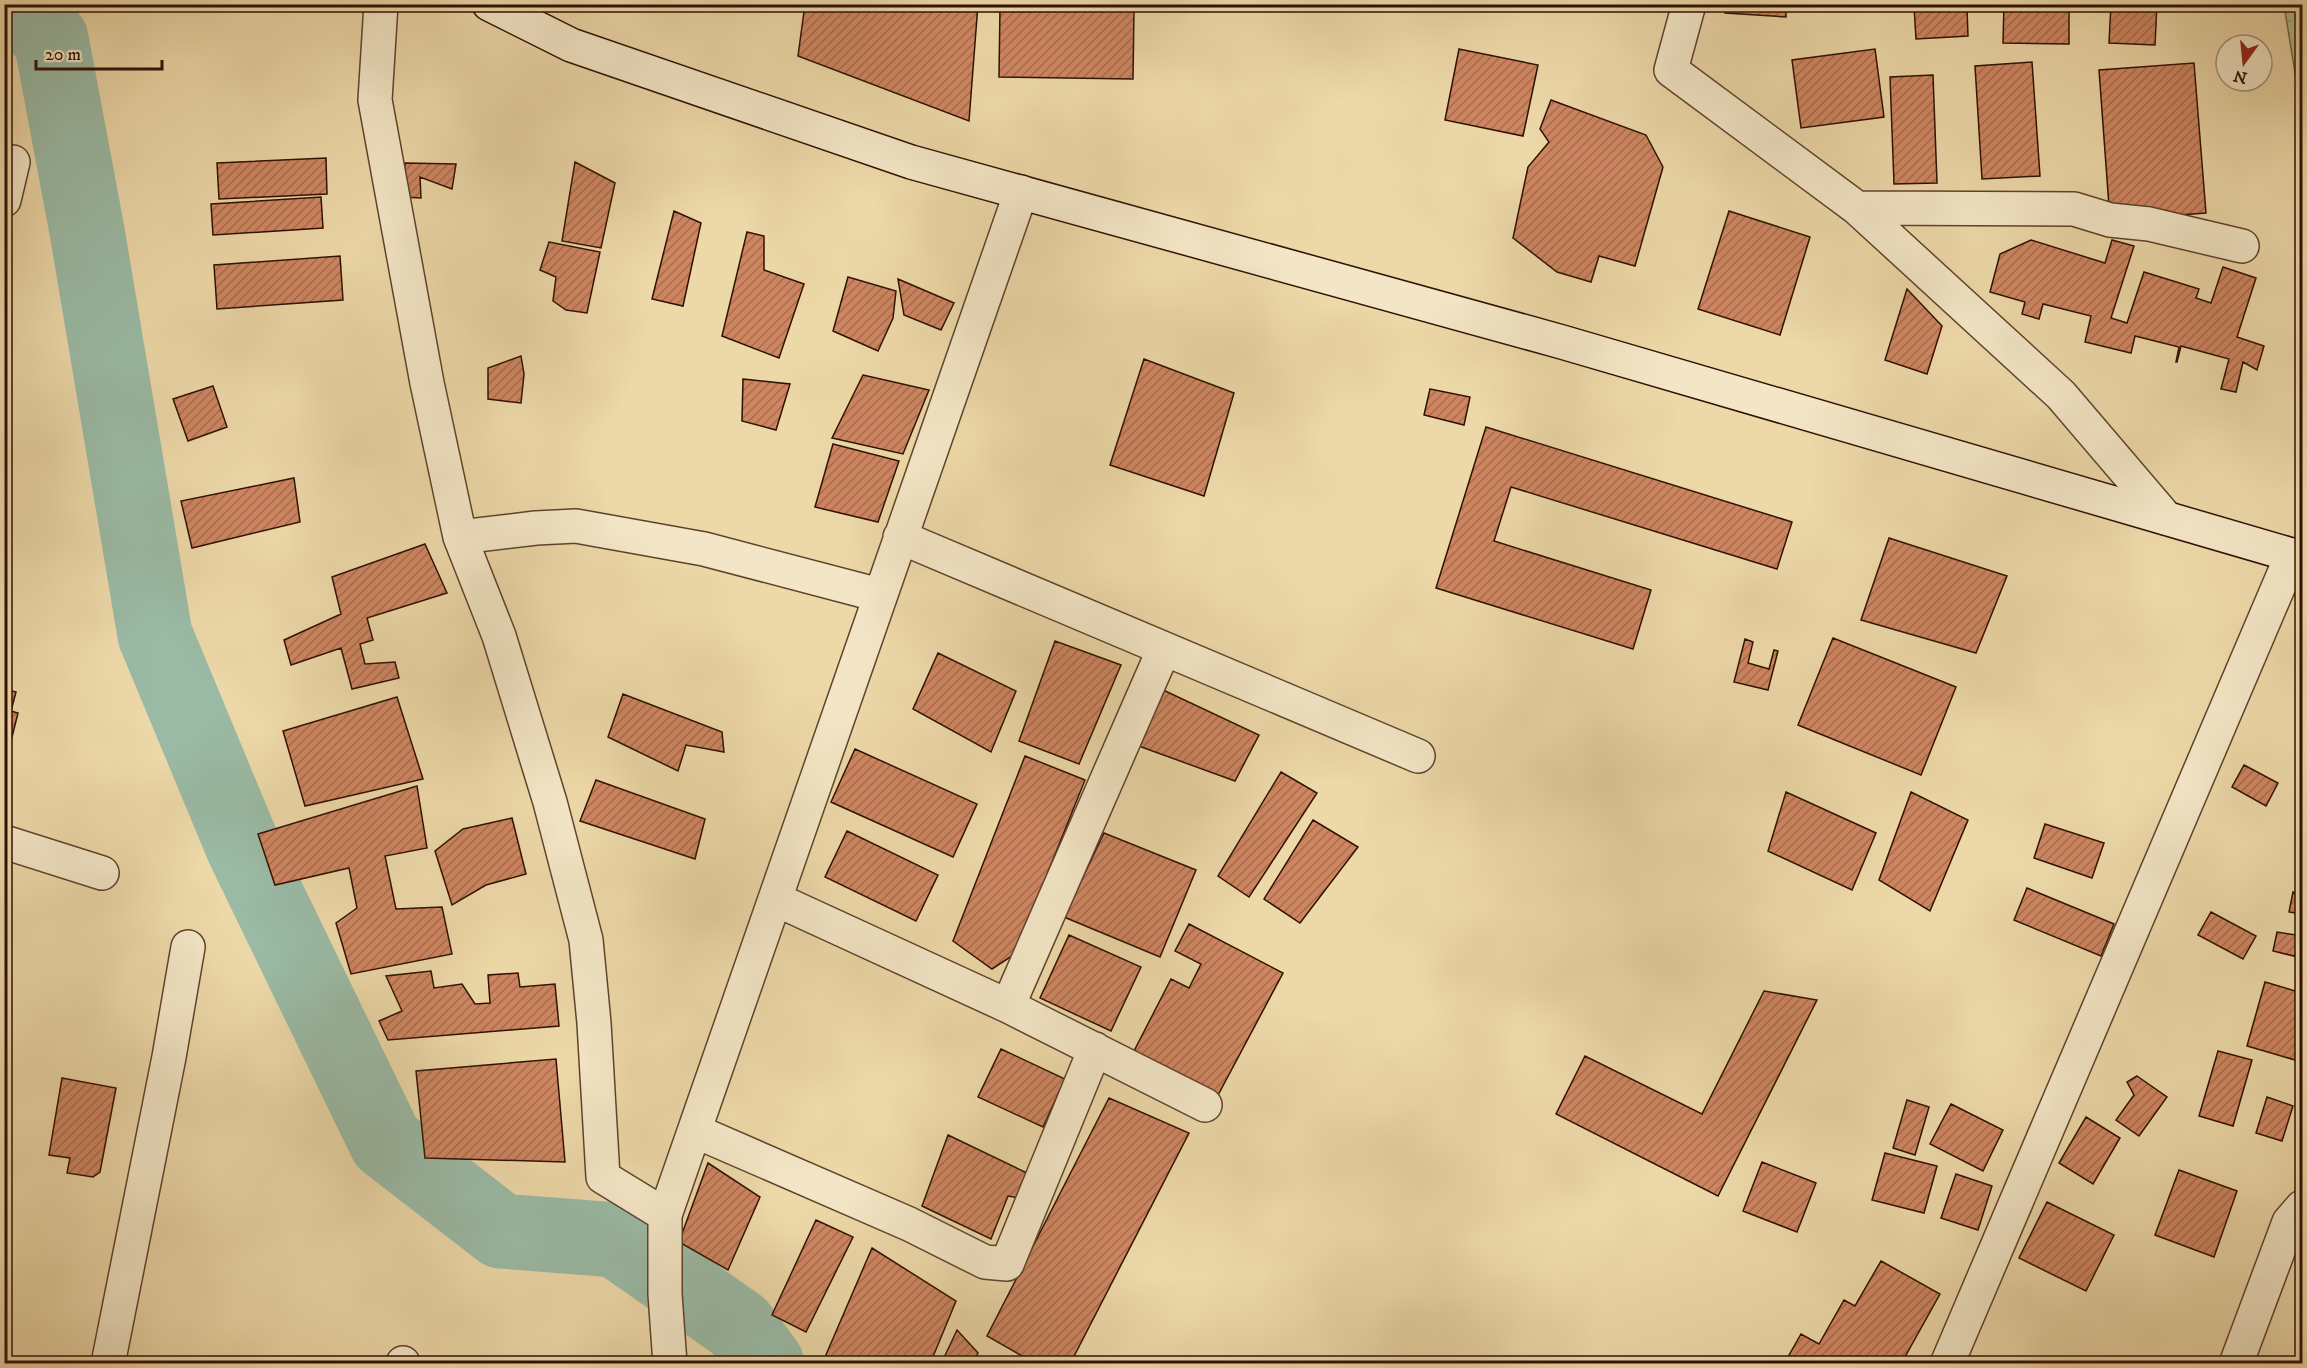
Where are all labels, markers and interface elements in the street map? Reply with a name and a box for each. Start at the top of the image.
scale bar [36,33,162,71]
north arrow [2214,33,2274,93]
text: 20 m [45,44,81,66]
text: N [2231,65,2249,88]

